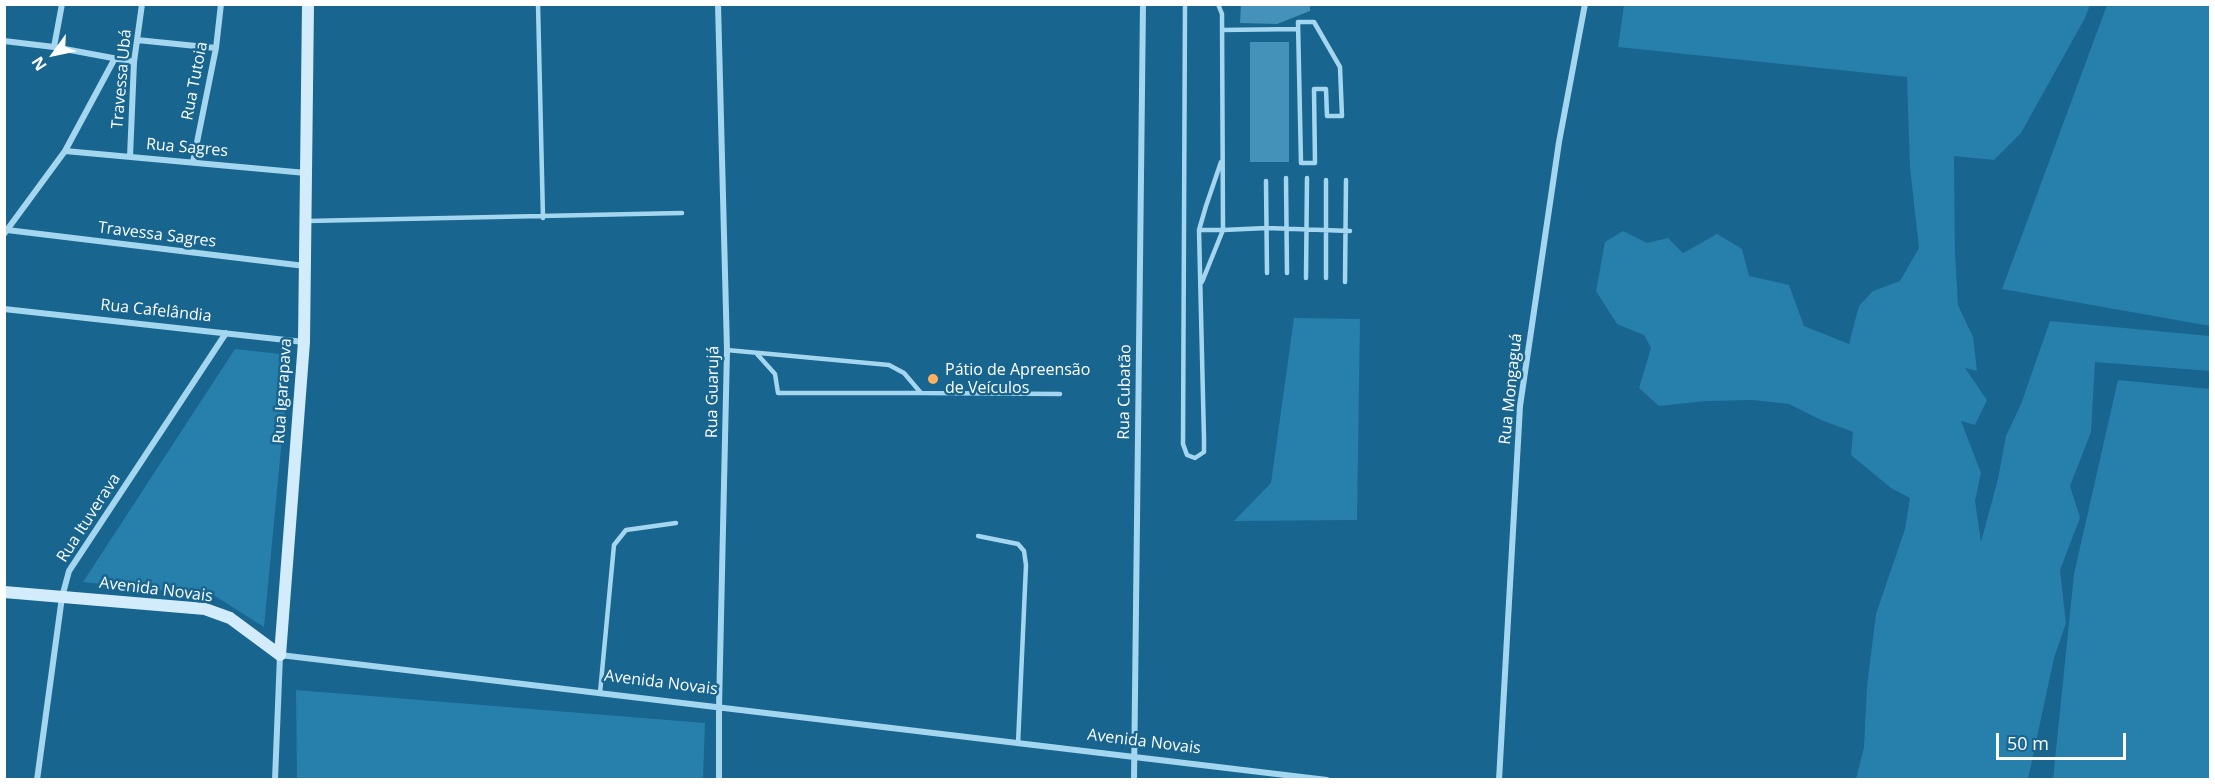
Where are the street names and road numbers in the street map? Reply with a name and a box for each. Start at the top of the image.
street label: Travessa Ubá [108,28,136,130]
street label: Rua Tutoia [178,40,212,122]
street label: Rua Sagres [145,135,229,161]
street label: Travessa Sagres [97,218,217,252]
street label: Rua Cafelândia [100,296,212,326]
street label: Rua Mongaguá [1496,333,1526,445]
street label: Rua Igarapava [270,338,296,444]
street label: Rua Cubatão [1115,344,1135,440]
street label: Rua Guarujá [703,346,723,438]
street label: Rua Ituverava [53,470,125,566]
street label: Avenida Novais [98,574,214,606]
street label: Avenida Novais [603,667,719,699]
street label: Avenida Novais [1086,726,1202,758]

